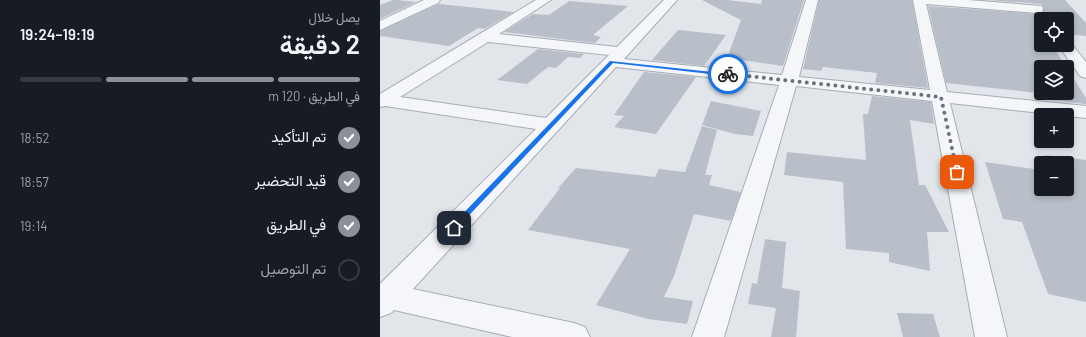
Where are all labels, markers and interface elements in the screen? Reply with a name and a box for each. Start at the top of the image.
text: يصل خلال [309,9,360,25]
map controls [1034,12,1074,196]
button: locate [1034,12,1074,52]
text: 19:19–19:24 [20,25,94,43]
text: 2 دقيقة [279,28,360,59]
courier [708,54,748,94]
button: layers [1034,60,1074,100]
icon: bike [717,63,739,85]
text: في الطريق · 120 m [268,88,360,104]
button: + [1034,108,1074,148]
text: تم التأكيد [271,127,326,145]
icon: check [338,127,360,149]
text: 18:52 [20,130,49,146]
pin [940,155,974,189]
button: − [1034,156,1074,196]
icon: bag [946,161,968,183]
text: قيد التحضير [255,171,326,189]
icon: check [338,171,360,193]
text: 18:57 [20,174,49,190]
pin [437,211,471,245]
text: في الطريق [266,215,326,233]
icon: check [338,215,360,237]
icon: home [443,217,465,239]
text: 19:14 [20,218,47,234]
text: تم التوصيل [260,259,326,277]

